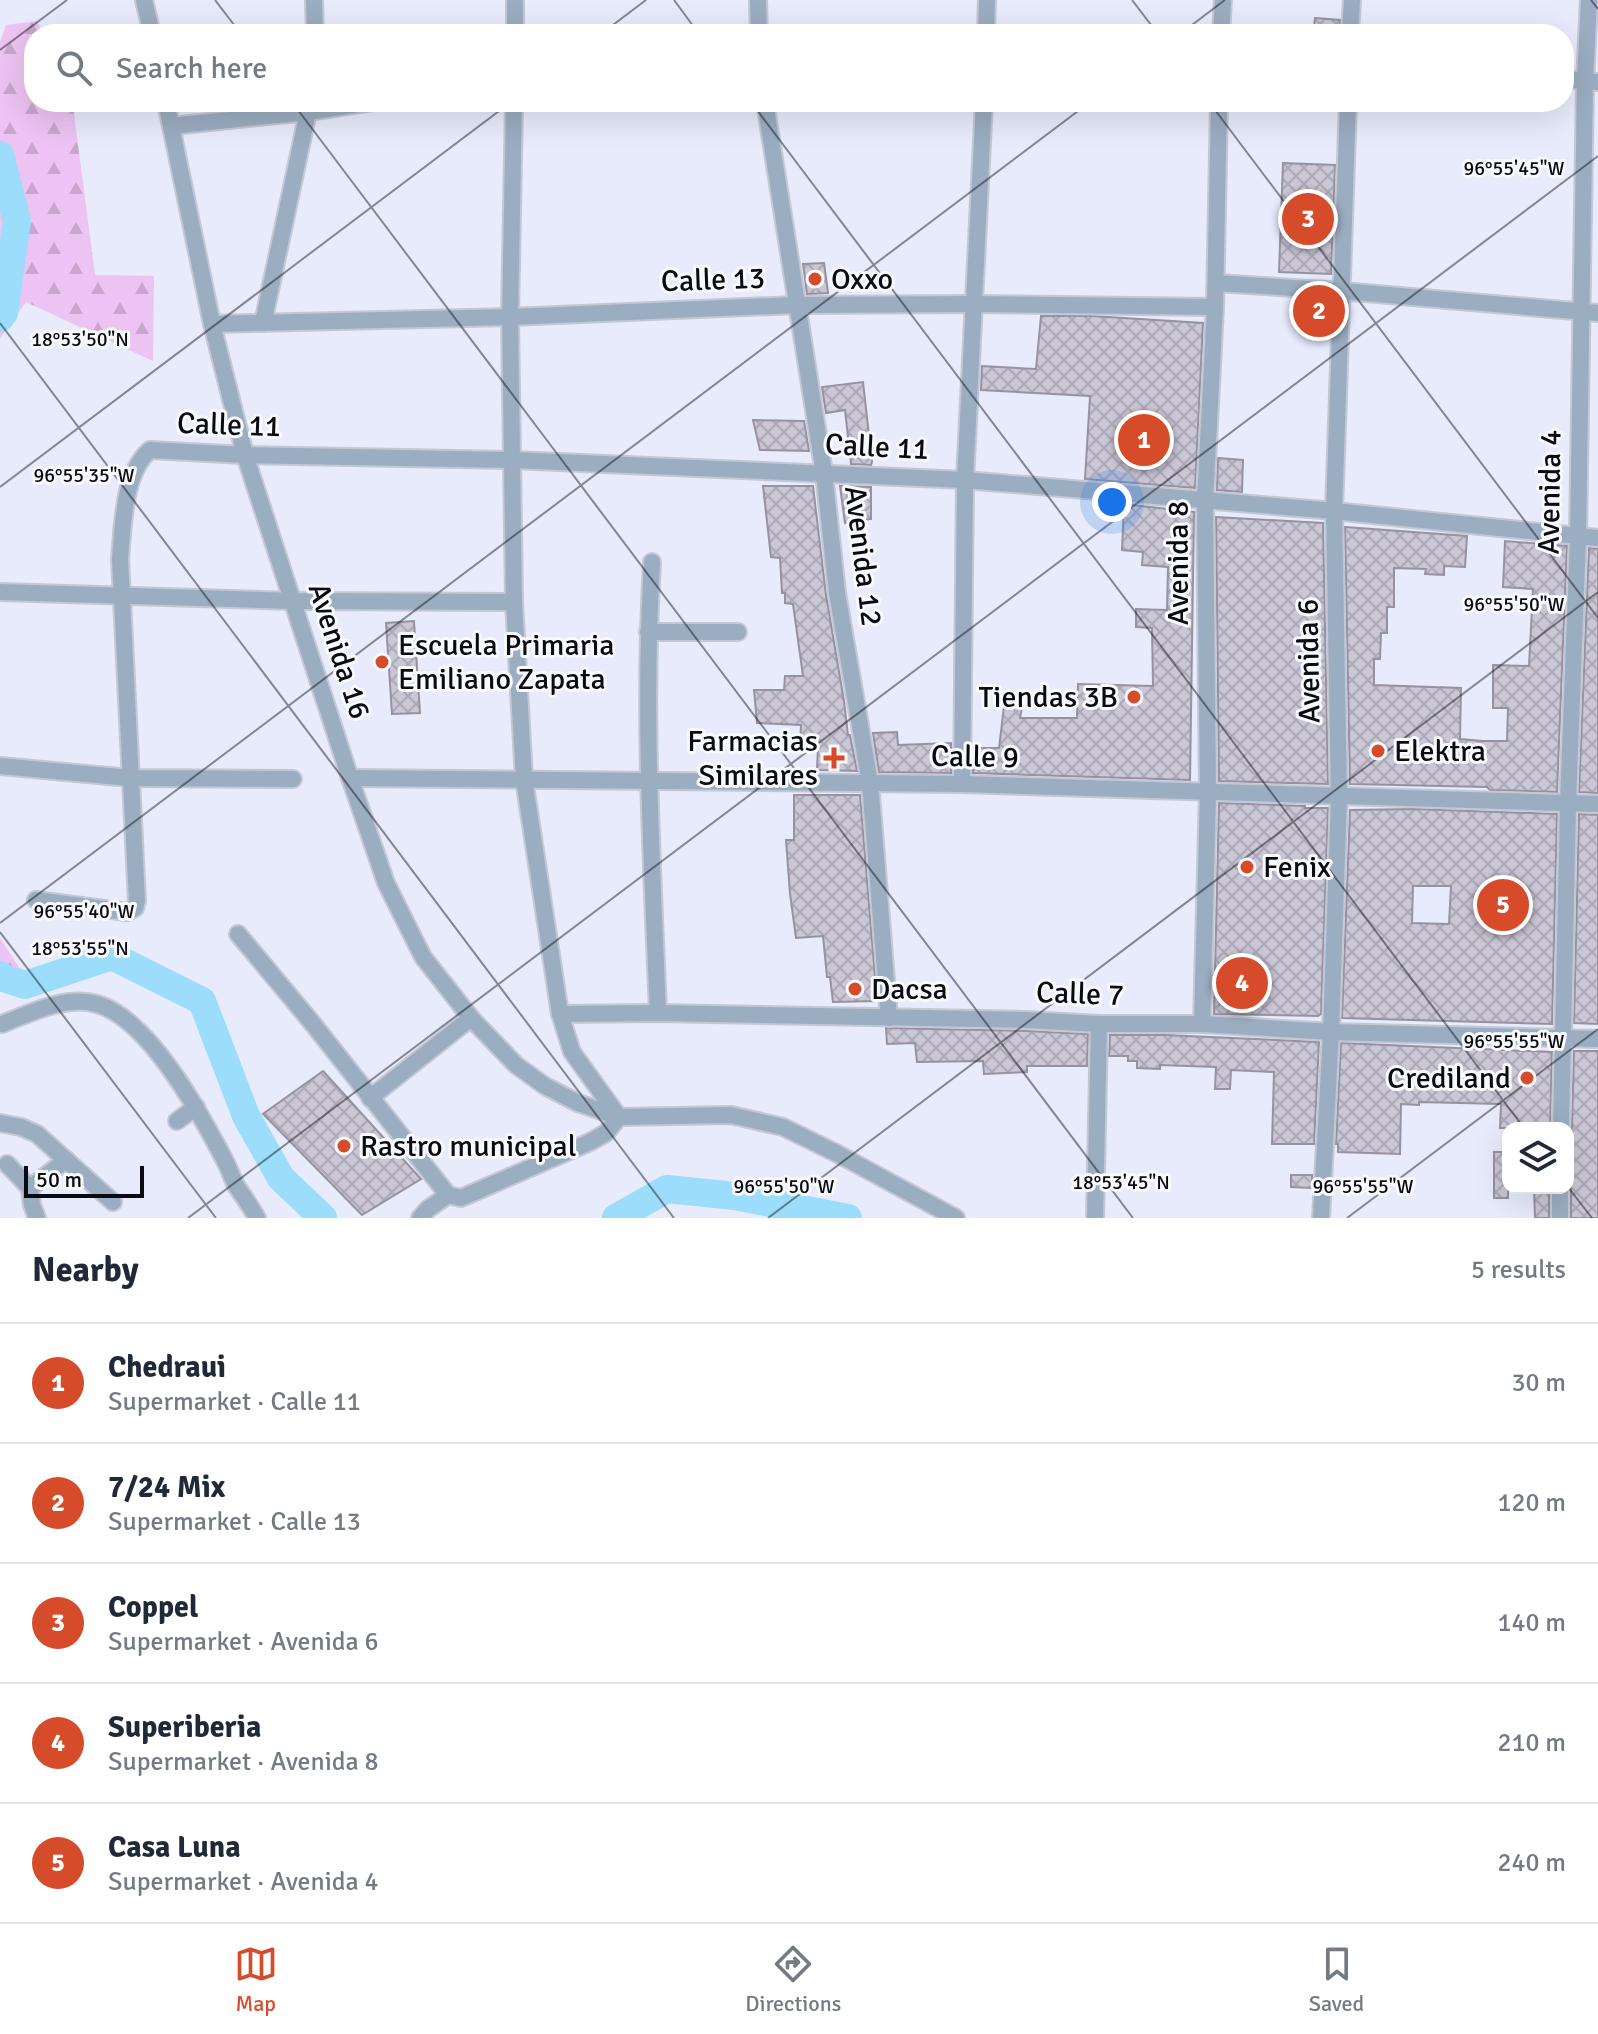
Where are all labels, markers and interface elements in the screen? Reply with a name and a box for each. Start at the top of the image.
search box [24,24,1574,112]
icon: search [52,46,96,90]
text: Search here [116,50,267,87]
text: 96°55'45"W [1463,156,1565,181]
pin: 3 [1282,189,1334,249]
street label: Calle 13 [660,260,766,300]
place label: Oxxo [831,261,893,298]
marker: Oxxo [806,270,824,288]
pin: 2 [1293,281,1345,341]
text: 18°53'50"N [31,327,129,352]
street label: Calle 11 [176,405,282,445]
pin: 1 [1118,410,1170,470]
street label: Calle 11 [824,426,930,468]
street label: Avenida 4 [1530,429,1570,555]
text: 96°55'35"W [33,463,135,488]
your location [1092,482,1132,522]
street label: Avenida 12 [836,484,890,628]
street label: Avenida 8 [1160,501,1197,625]
street label: Avenida 16 [300,578,378,724]
text: 96°55'50"W [1463,592,1565,617]
street label: Avenida 6 [1289,598,1329,724]
place label: Escuela Primaria Emiliano Zapata [398,627,615,698]
marker: Escuela Primaria Emiliano Zapata [373,653,391,671]
place label: Tiendas 3B [979,679,1118,716]
marker: Tiendas 3B [1125,688,1143,706]
place label: Farmacias Similares [687,723,818,794]
place label: Elektra [1394,733,1486,770]
street label: Calle 9 [931,738,1019,776]
marker: Elektra [1369,742,1387,760]
marker: Farmacias Similares [825,749,843,767]
place label: Fenix [1263,849,1331,886]
marker: Fenix [1238,858,1256,876]
pin: 5 [1477,875,1529,935]
text: 96°55'40"W [33,899,135,924]
text: 18°53'55"N [31,936,129,961]
pin: 4 [1216,953,1268,1013]
place label: Dacsa [871,971,948,1008]
street label: Calle 7 [1035,974,1125,1014]
marker: Dacsa [846,980,864,998]
text: 96°55'55"W [1463,1029,1565,1054]
place label: Crediland [1387,1060,1511,1097]
marker: Crediland [1518,1069,1536,1087]
map controls [1502,1122,1574,1194]
button: layers [1502,1122,1574,1194]
place label: Rastro municipal [360,1128,577,1165]
marker: Rastro municipal [335,1137,353,1155]
scale bar [24,1162,144,1198]
text: 50 m [36,1166,82,1193]
text: 18°53'45"N [1072,1170,1170,1195]
text: 96°55'50"W [733,1174,835,1199]
text: 96°55'55"W [1312,1174,1414,1199]
text: Nearby [32,1249,139,1291]
text: 5 results [1471,1254,1566,1286]
text: Chedraui [108,1349,226,1386]
text: 1 [51,1367,65,1399]
text: 30 m [1511,1367,1566,1399]
text: Supermarket · Calle 11 [108,1386,361,1418]
text: 7/24 Mix [108,1469,225,1506]
text: 2 [51,1487,65,1519]
text: 120 m [1497,1487,1566,1519]
text: Supermarket · Calle 13 [108,1506,361,1538]
text: Coppel [108,1589,198,1626]
text: 3 [51,1607,65,1639]
text: 140 m [1497,1607,1566,1639]
text: Supermarket · Avenida 6 [108,1626,378,1658]
text: Superiberia [108,1709,261,1746]
text: 4 [51,1727,65,1759]
text: 210 m [1497,1727,1566,1759]
text: Supermarket · Avenida 8 [108,1746,378,1778]
text: Casa Luna [108,1829,241,1866]
text: 5 [51,1847,65,1879]
text: 240 m [1497,1847,1566,1879]
text: Supermarket · Avenida 4 [108,1866,378,1898]
tab: Map [234,1942,278,2017]
tab: Directions [745,1942,841,2017]
tab: Saved [1309,1942,1364,2017]

